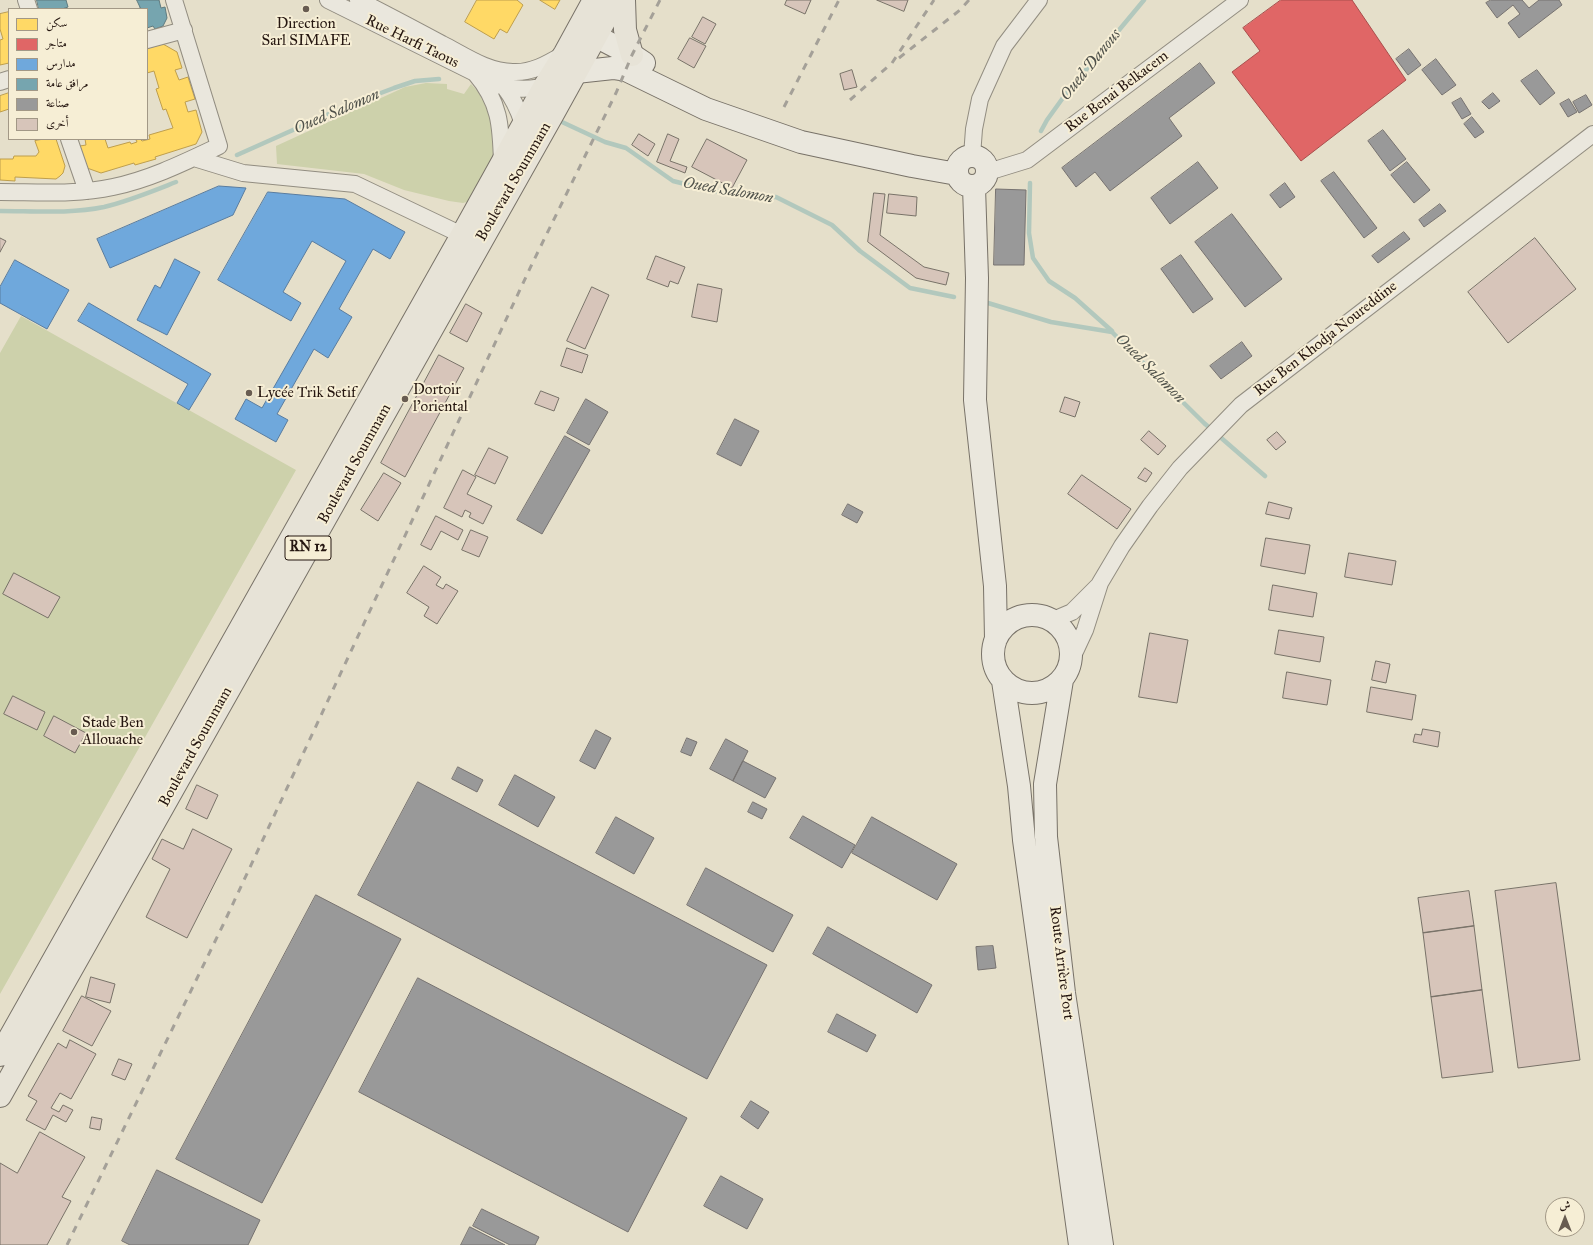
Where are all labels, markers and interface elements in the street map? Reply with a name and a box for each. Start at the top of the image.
marker: Direction Sarl SIMAFE [301,4,311,14]
legend [8,8,148,140]
street label: Rue Harfi Taous [362,12,462,72]
place label: Direction Sarl SIMAFE [262,15,350,50]
text: سكن [46,16,67,30]
water label: Oued Danous [1056,26,1126,104]
text: متاجر [46,36,67,50]
street label: Rue Benai Belkacem [1062,47,1172,137]
text: مدارس [46,56,76,70]
text: مرافق عامة [46,76,88,90]
water label: Oued Salomon [291,85,383,139]
text: صناعة [46,96,69,110]
text: أخرى [46,116,69,130]
street label: Boulevard Soummam [473,119,555,245]
water label: Oued Salomon [681,174,775,208]
street label: Rue Ben Khodja Noureddine [1251,278,1401,400]
water label: Oued Salomon [1111,330,1189,408]
place label: Dortoir l'oriental [413,381,468,416]
place label: Lycée Trik Setif [257,384,356,402]
marker: Lycée Trik Setif [244,388,254,398]
marker: Dortoir l'oriental [400,394,410,404]
street label: Boulevard Soummam [315,401,395,527]
road number: RN 12 [285,536,331,560]
street label: Boulevard Soummam [156,684,236,810]
place label: Stade Ben Allouache [82,714,144,749]
marker: Stade Ben Allouache [69,727,79,737]
street label: Route Arrière Port [1045,905,1077,1021]
north arrow [1545,1197,1585,1237]
text: ش [1560,1199,1570,1212]

